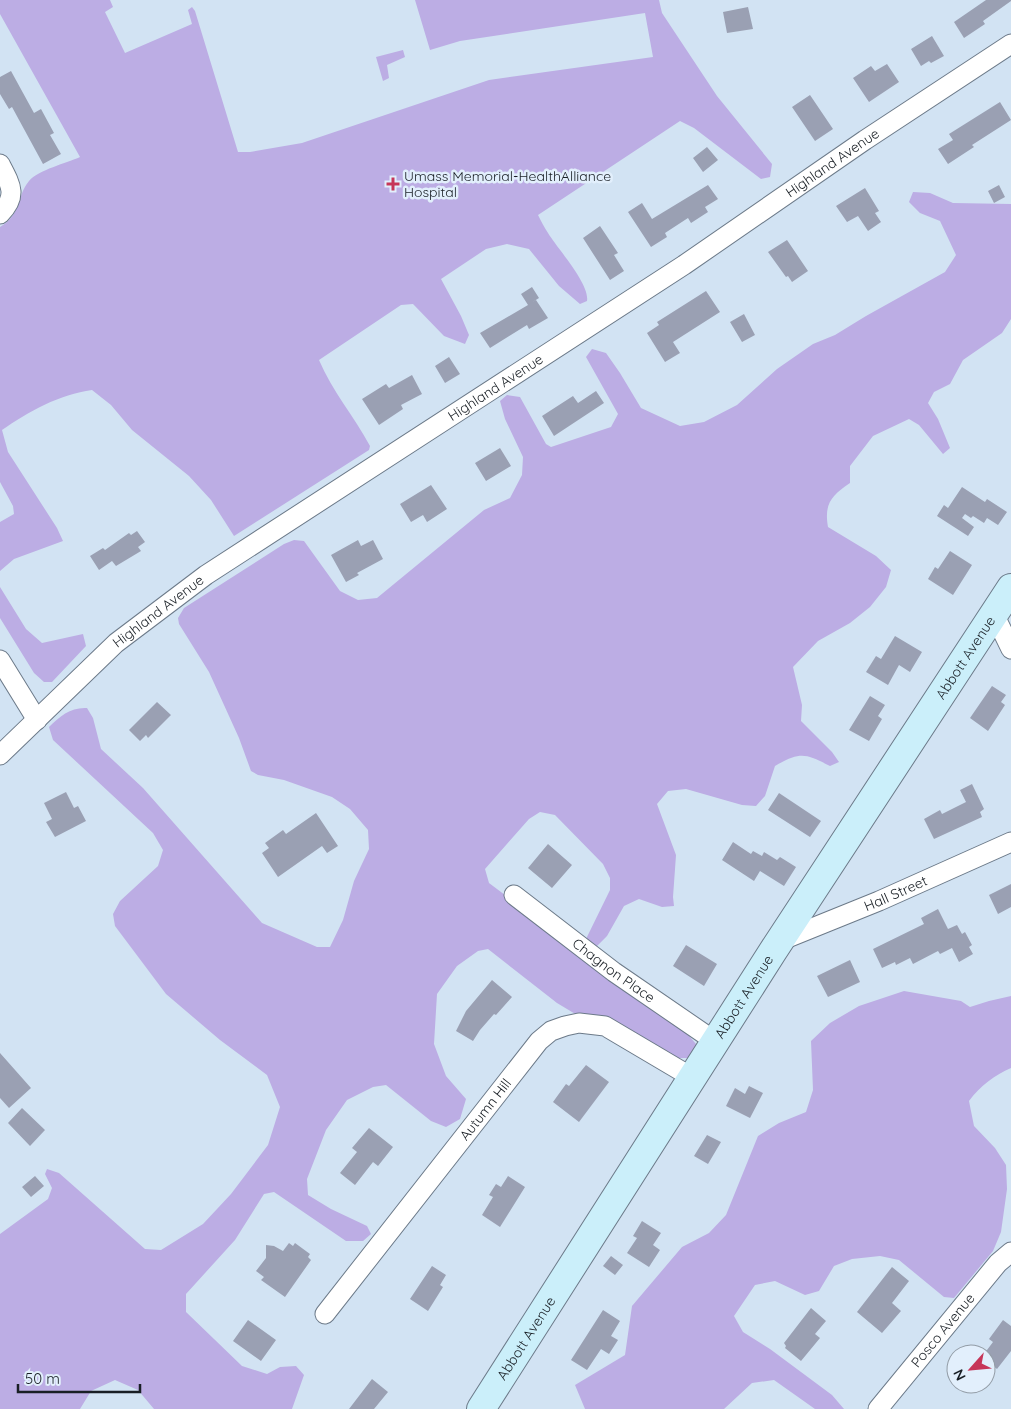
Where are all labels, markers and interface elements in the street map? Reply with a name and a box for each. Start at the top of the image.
street label: Highland Avenue [782,124,883,201]
place label: Umass Memorial-HealthAlliance Hospital [404,167,611,201]
marker: Umass Memorial-HealthAlliance Hospital [386,177,400,191]
street label: Highland Avenue [444,350,546,425]
street label: Highland Avenue [109,571,207,651]
street label: Abbott Avenue [932,613,999,703]
street label: Hall Street [861,872,930,915]
street label: Chagnon Place [569,934,659,1007]
street label: Abbott Avenue [711,951,777,1042]
street label: Autumn Hill [456,1075,515,1144]
street label: Posco Avenue [907,1289,979,1371]
street label: Abbott Avenue [493,1293,560,1383]
north arrow [946,1344,996,1394]
scale bar [18,1362,140,1394]
text: N [949,1366,970,1384]
text: 50 m [25,1369,60,1388]

